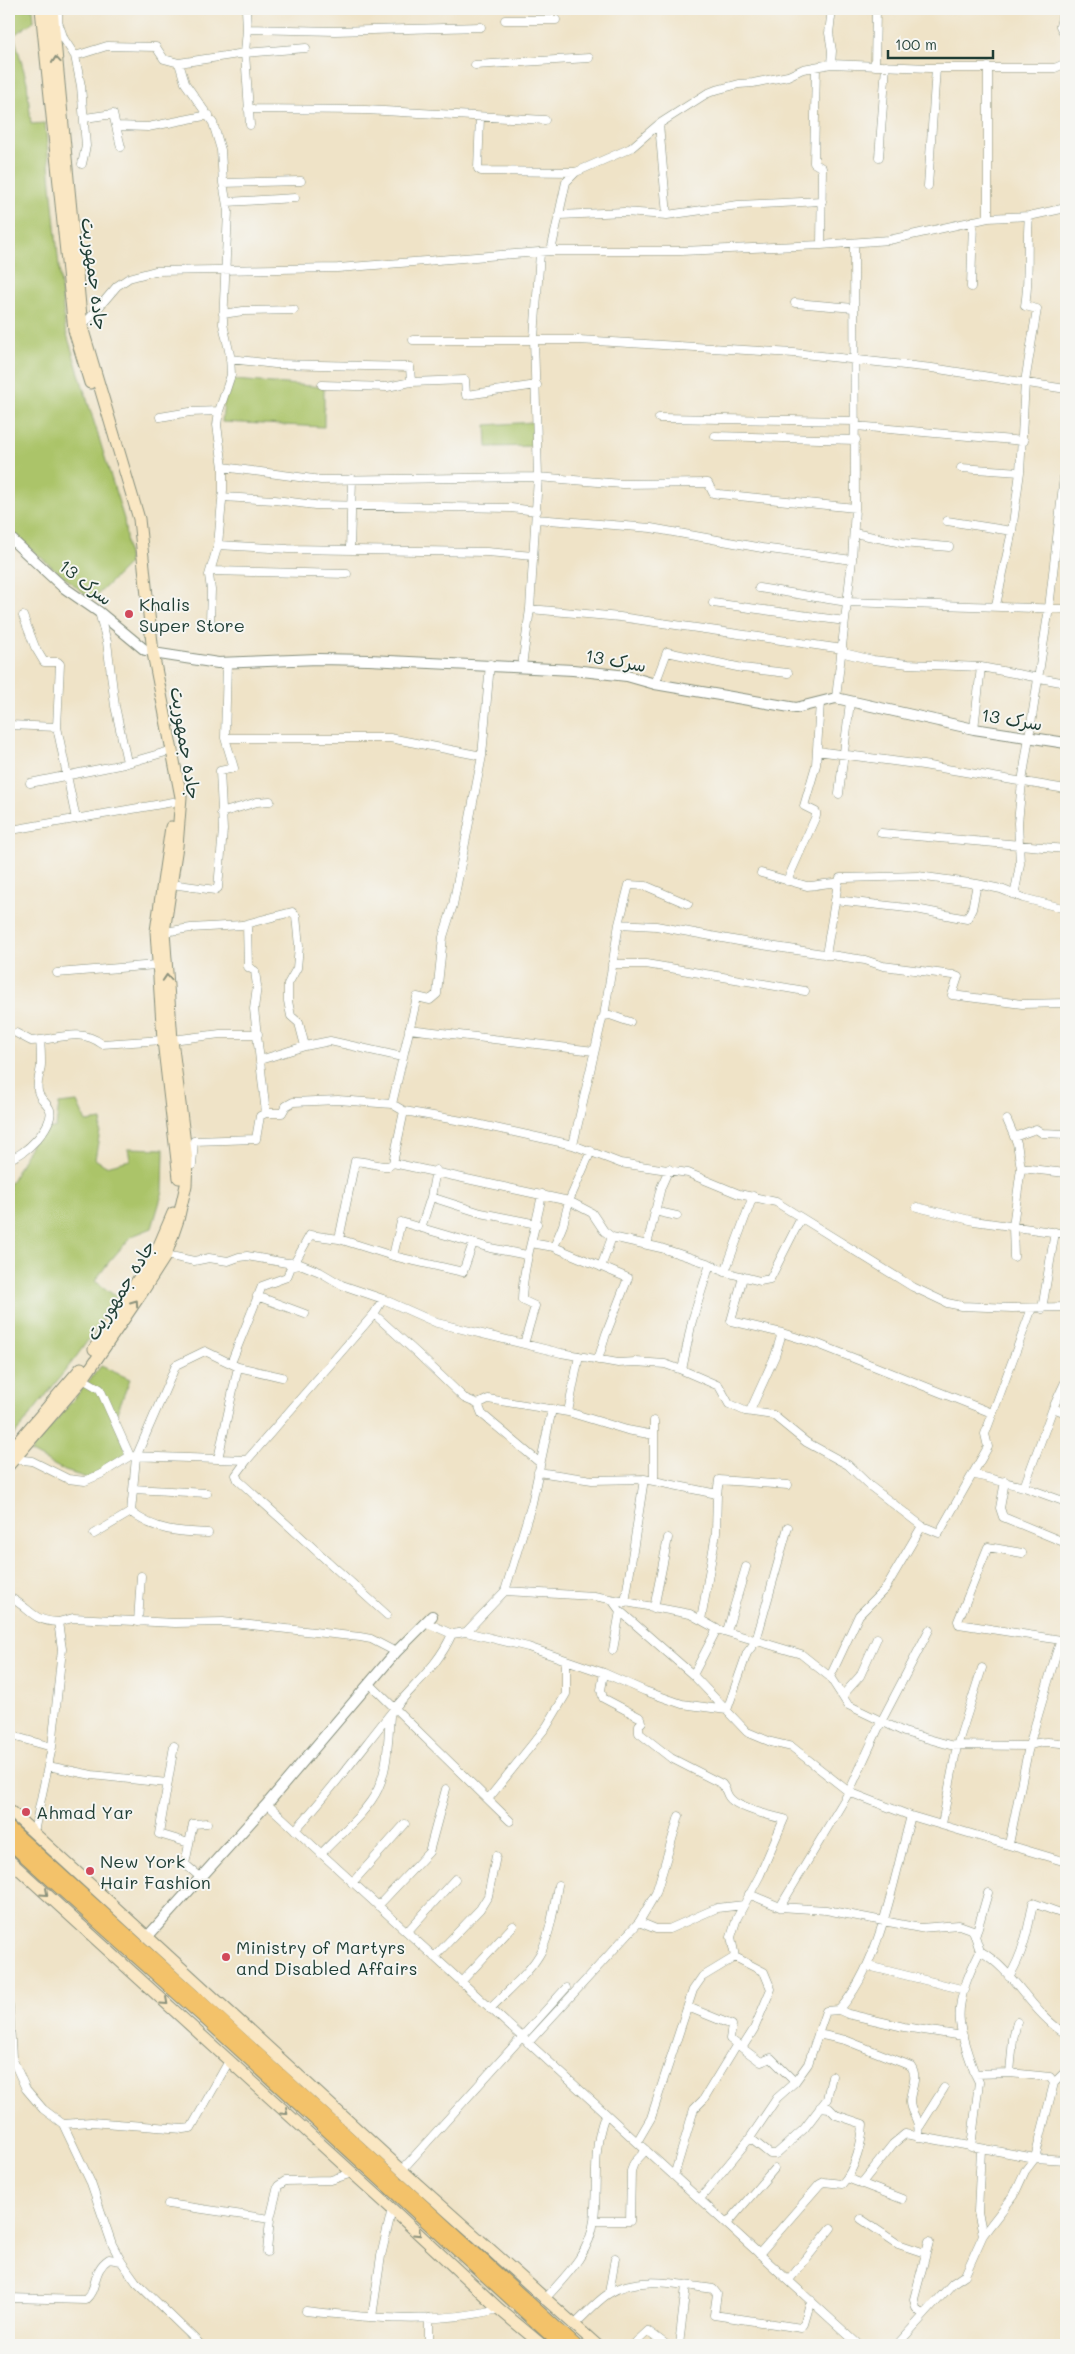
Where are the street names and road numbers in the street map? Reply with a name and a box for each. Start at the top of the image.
street label: جاده جمهوریت [75,216,114,332]
street label: سرک 13 [54,554,118,610]
street label: سرک 13 [584,643,648,677]
street label: جاده جمهوریت [164,685,207,801]
street label: سرک 13 [980,702,1044,736]
street label: جاده جمهوریت [80,1236,161,1345]

